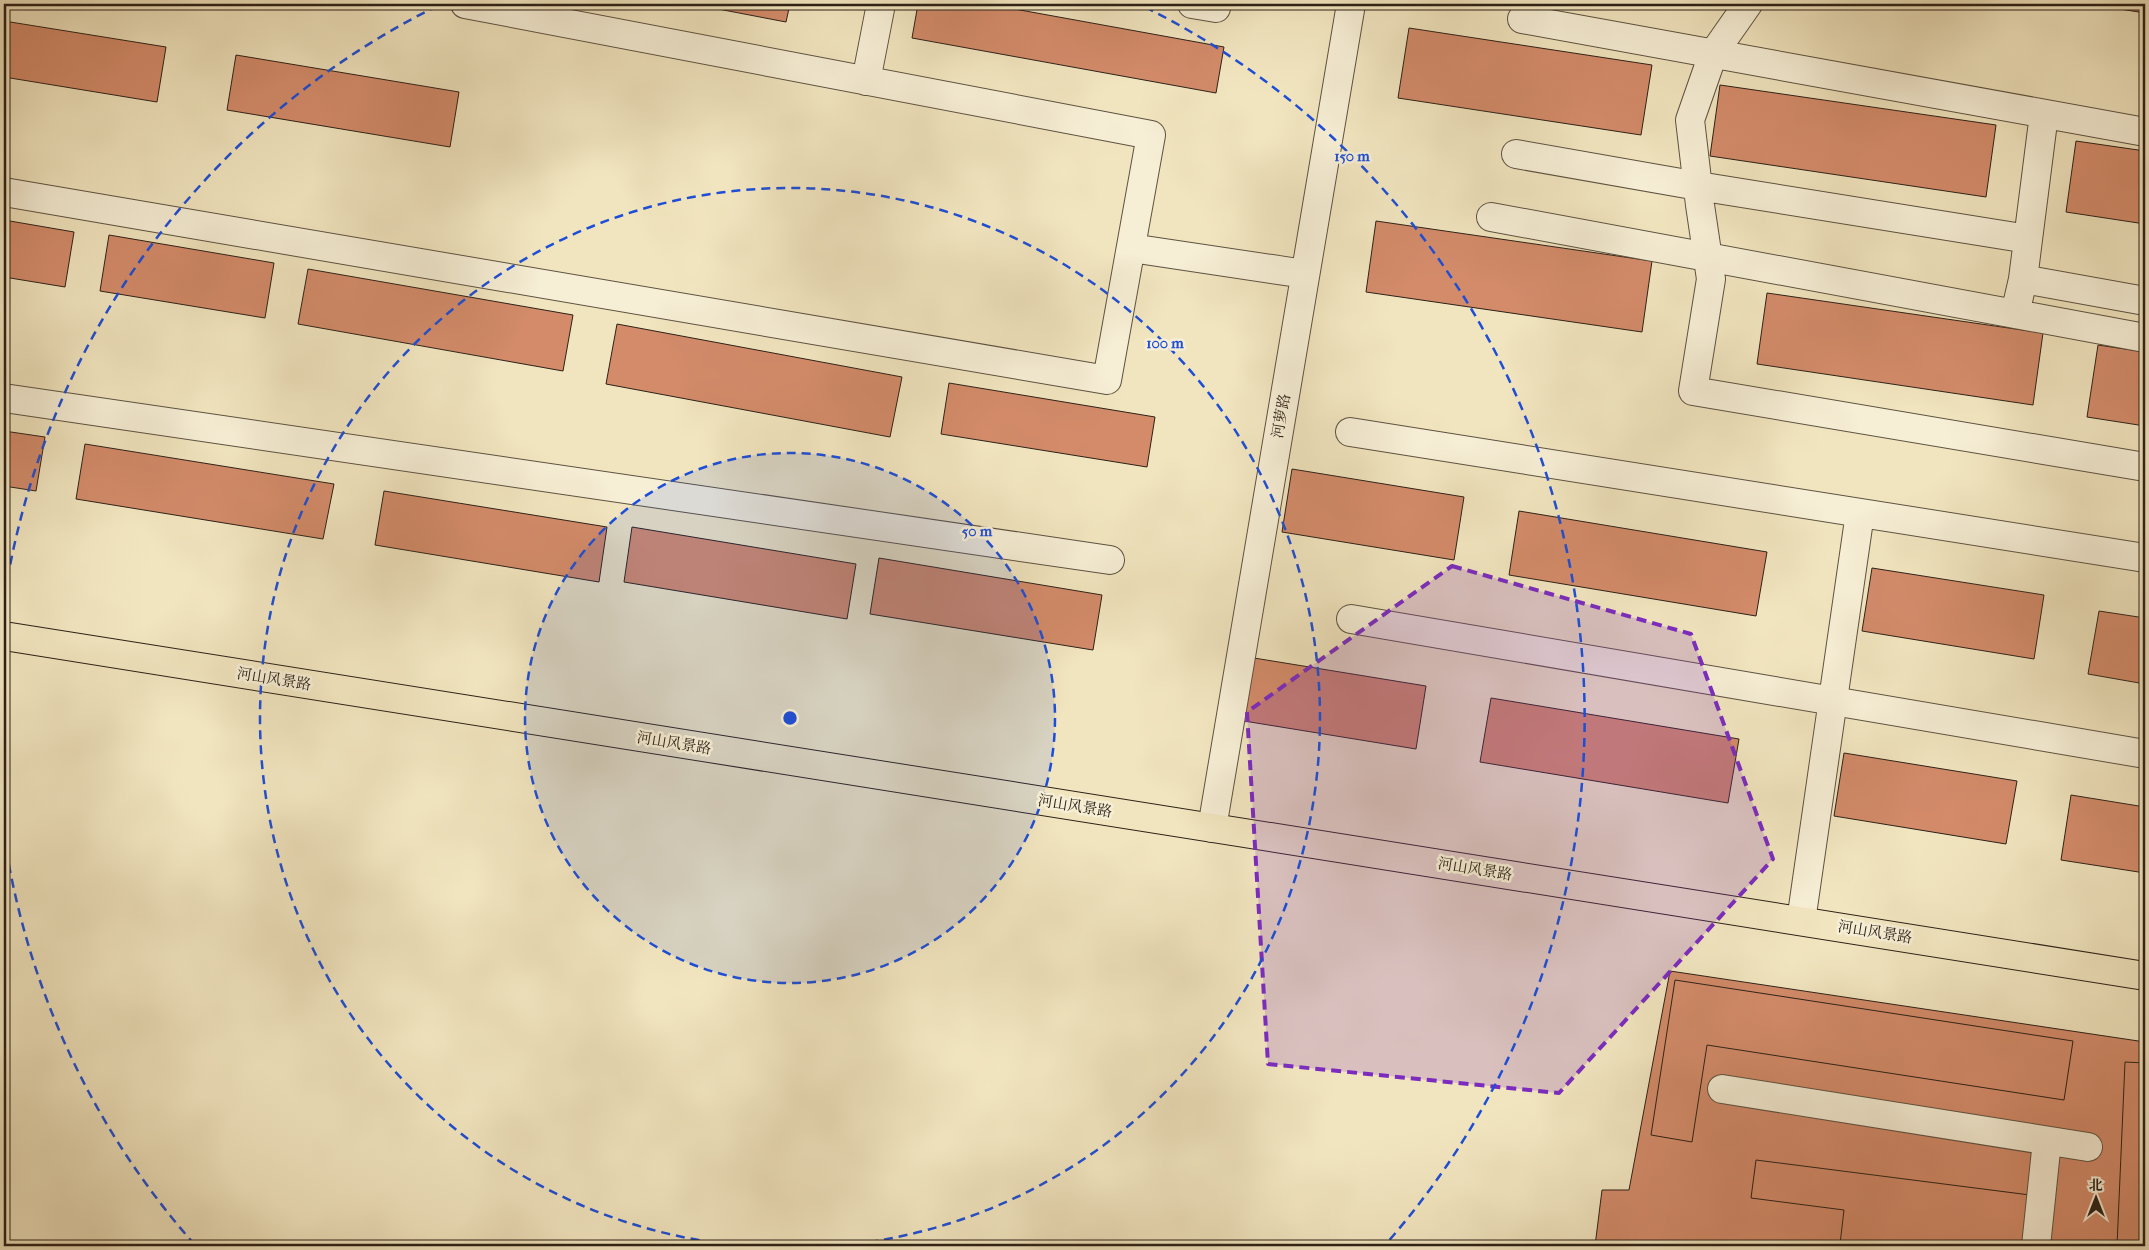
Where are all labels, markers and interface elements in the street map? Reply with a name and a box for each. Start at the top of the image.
text: 150 m [1334,147,1370,165]
text: 100 m [1146,334,1184,352]
street label: 河萝路 [1268,392,1294,440]
text: 50 m [962,522,993,540]
street label: 河山风景路 [236,664,312,694]
centre of rings [781,709,799,727]
street label: 河山风景路 [636,728,712,758]
street label: 河山风景路 [1037,791,1113,821]
street label: 河山风景路 [1437,854,1513,884]
street label: 河山风景路 [1837,917,1913,947]
north arrow [2072,1172,2122,1222]
text: 北 [2089,1177,2103,1194]

